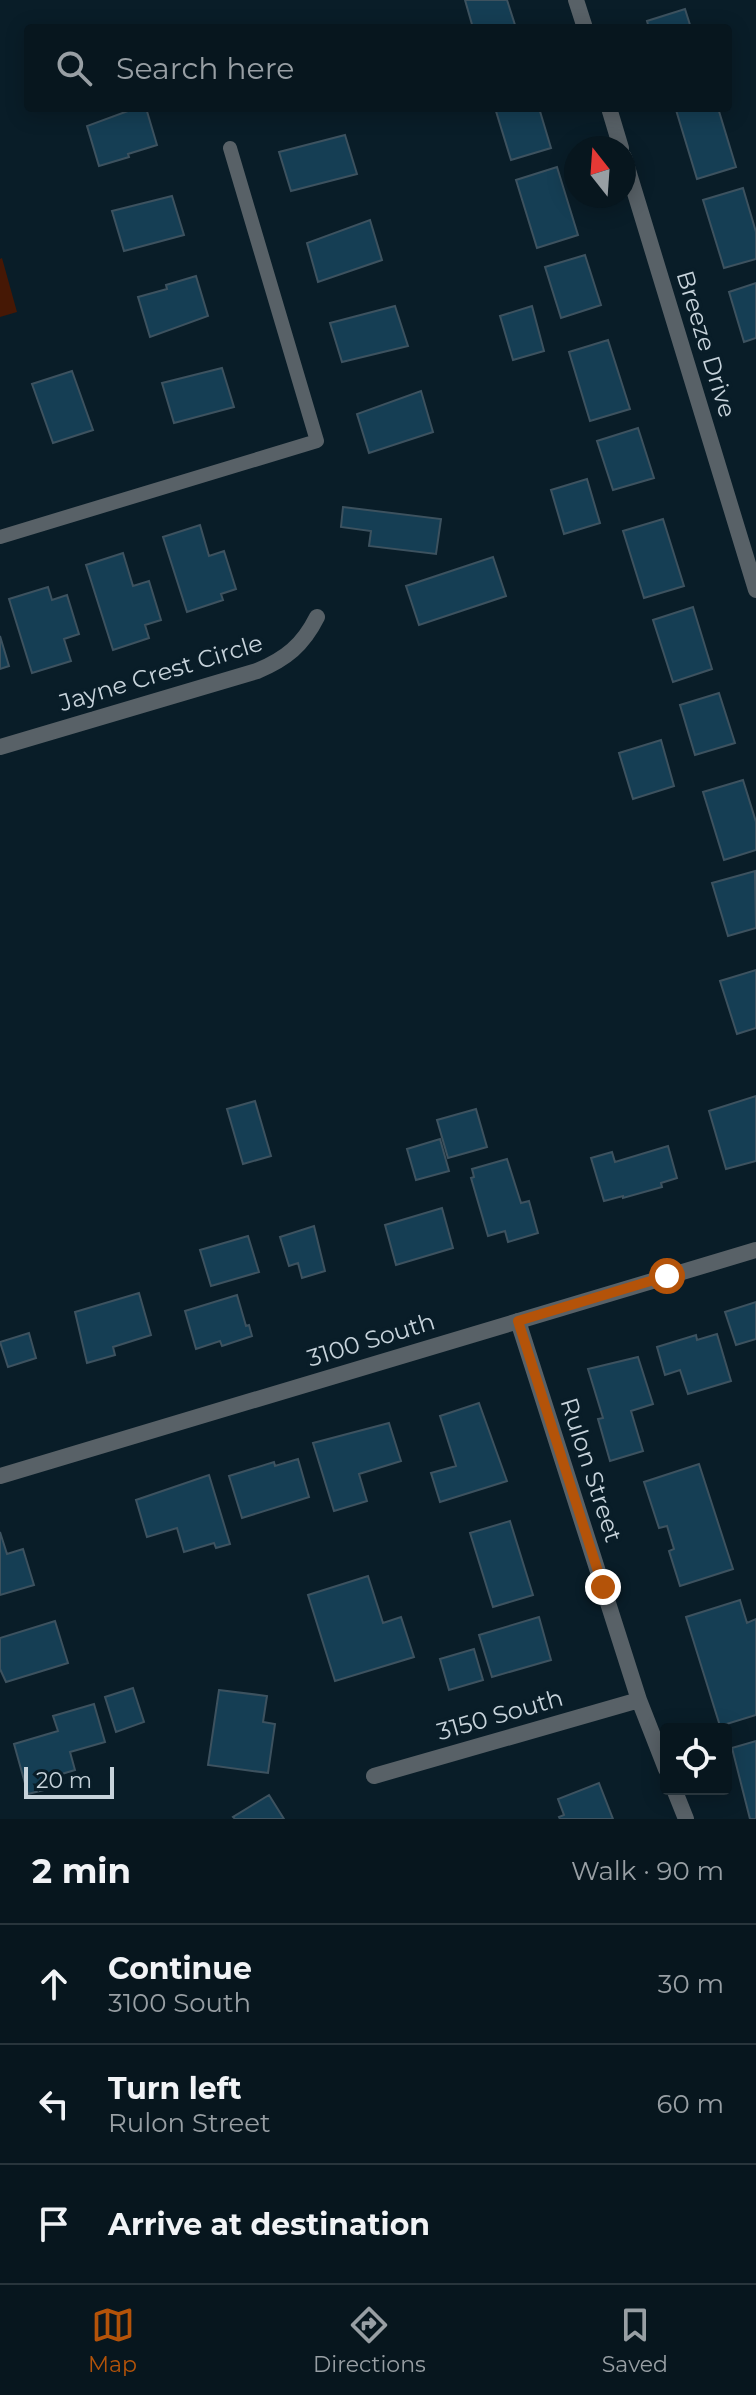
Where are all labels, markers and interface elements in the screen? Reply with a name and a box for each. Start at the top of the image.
search box [24,24,732,112]
icon: search [52,46,96,90]
text: Search here [116,50,294,87]
north arrow [564,136,636,208]
street label: Breeze Drive [670,267,743,421]
street label: Jayne Crest Circle [55,628,266,718]
route start [649,1258,685,1294]
street label: 3100 South [303,1306,438,1373]
street label: Rulon Street [554,1394,629,1546]
route end [585,1569,621,1605]
street label: 3150 South [433,1683,566,1746]
map controls [660,1723,732,1795]
button: locate [660,1723,732,1795]
scale bar [24,1763,114,1799]
text: 20 m [36,1767,92,1794]
text: 2 min [32,1850,131,1892]
text: Walk · 90 m [571,1855,724,1887]
text: Continue [108,1950,252,1987]
icon: ahead [32,1962,76,2006]
text: 30 m [658,1968,724,2000]
text: 3100 South [108,1987,251,2019]
text: Turn left [108,2070,241,2107]
icon: left [32,2082,76,2126]
text: 60 m [657,2088,724,2120]
text: Rulon Street [108,2107,271,2139]
icon: arrive [32,2202,76,2246]
text: Arrive at destination [108,2206,430,2243]
tab: Map [88,2303,137,2378]
tab: Directions [313,2303,426,2378]
tab: Saved [602,2303,668,2378]

